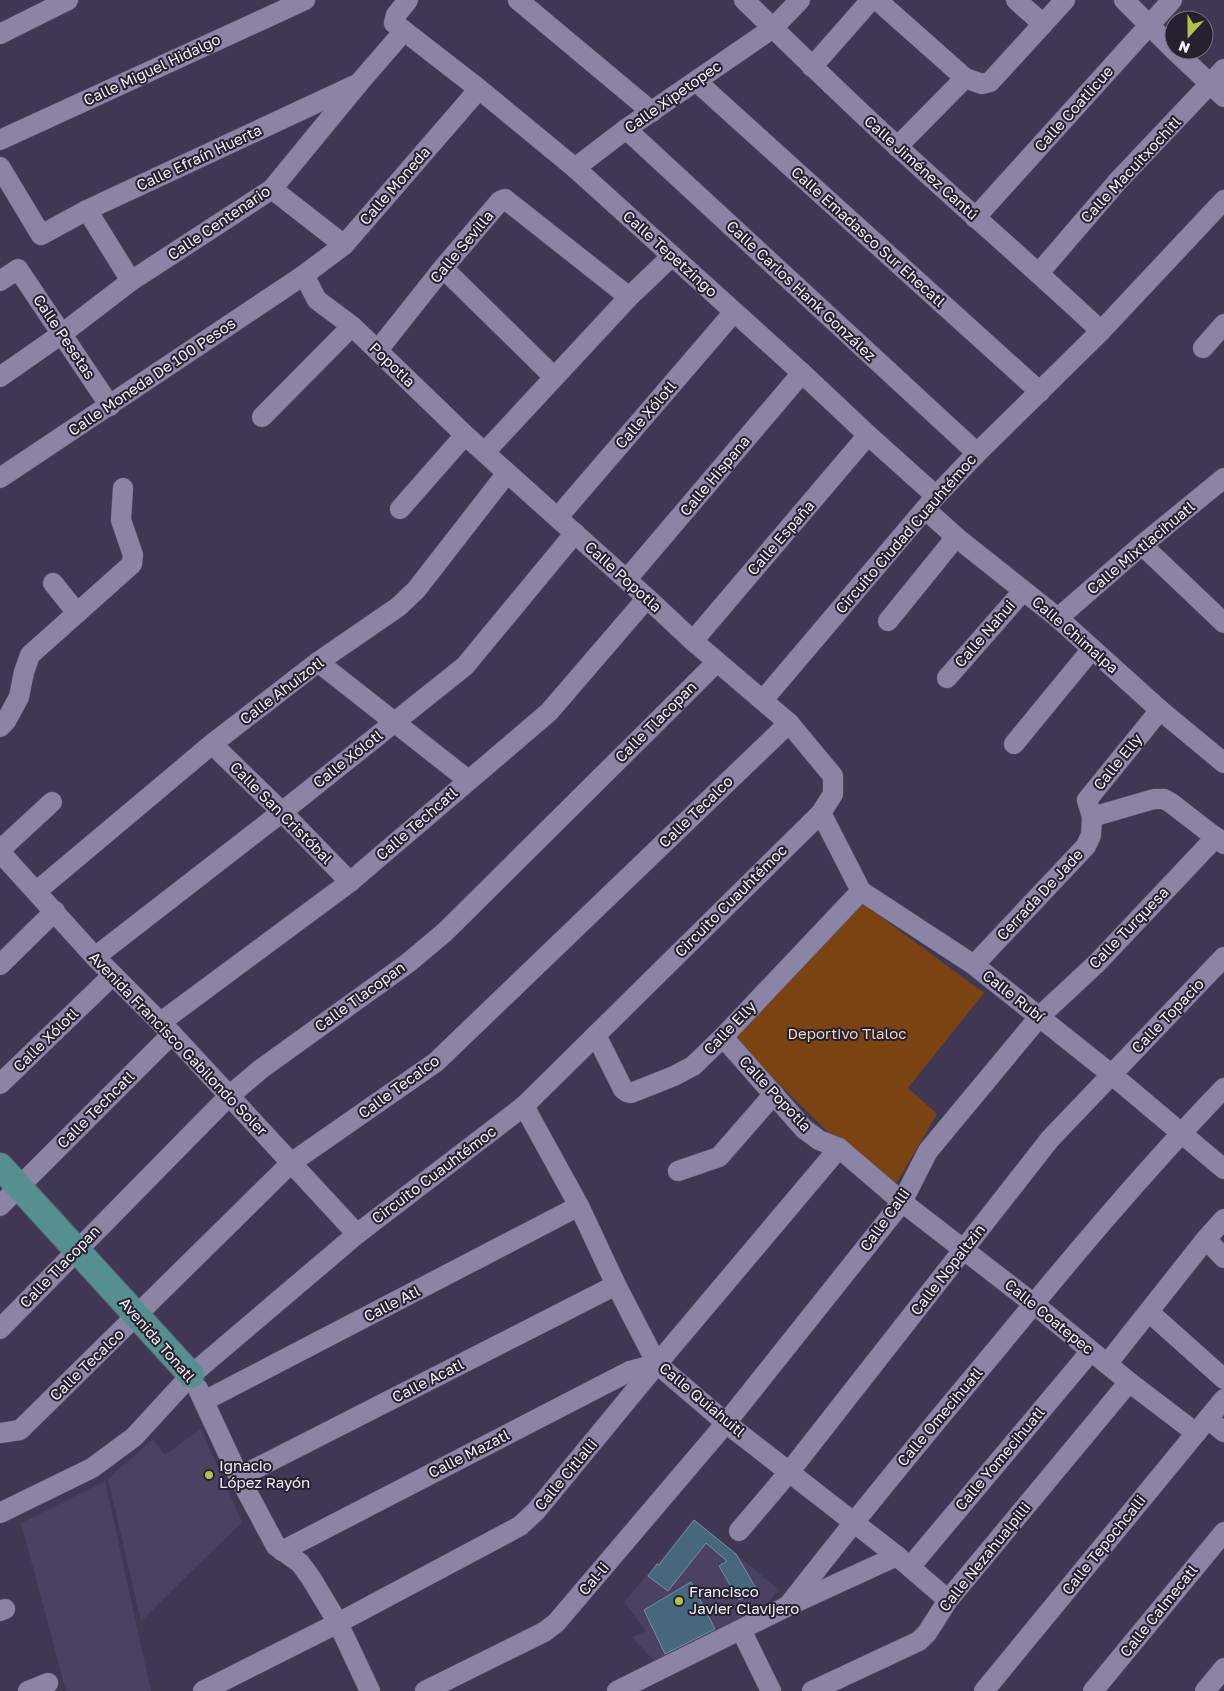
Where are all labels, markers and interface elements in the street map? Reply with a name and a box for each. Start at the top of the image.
north arrow [1164,10,1214,60]
street label: Calle Miguel Hidalgo [80,29,223,109]
text: N [1176,38,1192,57]
street label: Calle Xipetopec [621,56,724,136]
street label: Calle Coatlicue [1030,62,1117,155]
street label: Calle Jiménez Cantú [861,111,982,223]
street label: Calle Macuitxochitl [1076,112,1184,226]
street label: Calle Efraín Huerta [133,120,264,194]
street label: Calle Moneda [355,142,433,228]
street label: Calle Emadasco Sur Ehecatl [788,162,949,310]
street label: Calle Centenario [164,181,273,263]
street label: Calle Sevilla [426,206,497,286]
street label: Calle Tepetzingo [620,206,721,300]
street label: Calle Carlos Hank González [723,216,880,365]
street label: Calle Pesetas [30,291,100,382]
street label: Calle Moneda De 100 Pesos [64,313,238,439]
street label: Popotla [366,338,419,390]
street label: Calle Xólotl [611,377,680,452]
street label: Calle Hispana [675,432,753,519]
street label: Circuito Ciudad Cuauhtémoc [831,450,979,617]
street label: Calle España [743,496,818,578]
street label: Calle Mixtlacihuatl [1083,497,1198,598]
street label: Calle Popotla [582,537,666,615]
street label: Calle Chimalpa [1029,592,1122,677]
street label: Calle Nahui [950,596,1018,670]
street label: Calle Ahuizotl [236,653,327,728]
street label: Calle Tlacopan [611,677,700,766]
street label: Calle Xólotl [309,725,386,791]
street label: Calle Elly [1089,729,1146,793]
street label: Calle San Cristóbal [227,757,337,867]
street label: Calle Tecalco [655,772,736,851]
street label: Calle Techcatl [372,783,461,863]
street label: Circuito Cuauhtémoc [671,841,790,960]
street label: Cerrada De Jade [992,845,1086,944]
street label: Calle Turquesa [1085,883,1172,972]
street label: Avenida Francisco Gabilondo Soler [86,947,272,1139]
street label: Calle Tlacopan [311,957,408,1035]
street label: Calle Rubí [979,966,1049,1025]
street label: Calle Topacio [1127,974,1207,1056]
street label: Calle Elly [699,996,760,1058]
street label: Calle Xólotl [9,1004,82,1075]
park label: Deportivo Tlaloc [788,1024,906,1042]
street label: Calle Tecalco [354,1051,442,1122]
street label: Calle Popotla [736,1052,815,1135]
street label: Calle Techcatl [53,1067,138,1152]
street label: Circuito Cuauhtémoc [368,1122,499,1227]
street label: Calle Calli [855,1185,913,1254]
street label: Calle Nopaltzin [906,1220,988,1318]
street label: Calle Tlacopan [16,1221,103,1311]
street label: Calle Coatepec [1002,1275,1098,1357]
street label: Calle Atl [360,1281,423,1325]
street label: Avenida Tonatl [116,1293,199,1385]
street label: Calle Tecalco [46,1325,127,1404]
street label: Calle Acatl [389,1354,466,1406]
street label: Calle Quiahuitl [656,1358,749,1440]
street label: Calle Omecihuatl [893,1363,986,1469]
street label: Calle Yomecihuatl [951,1403,1048,1514]
street label: Calle Mazatl [425,1425,512,1481]
street label: Calle Citlalli [530,1435,600,1514]
place label: Ignacio López Rayón [219,1456,310,1491]
marker: Ignacio López Rayón [203,1469,215,1481]
street label: Calle Tepochcalli [1057,1491,1149,1598]
street label: Calle Nezahualpilli [935,1498,1034,1615]
street label: Cal-li [574,1558,612,1598]
street label: Calle Calmecatl [1116,1561,1201,1660]
place label: Francisco Javier Clavijero [689,1582,799,1617]
marker: Francisco Javier Clavijero [673,1595,685,1607]

